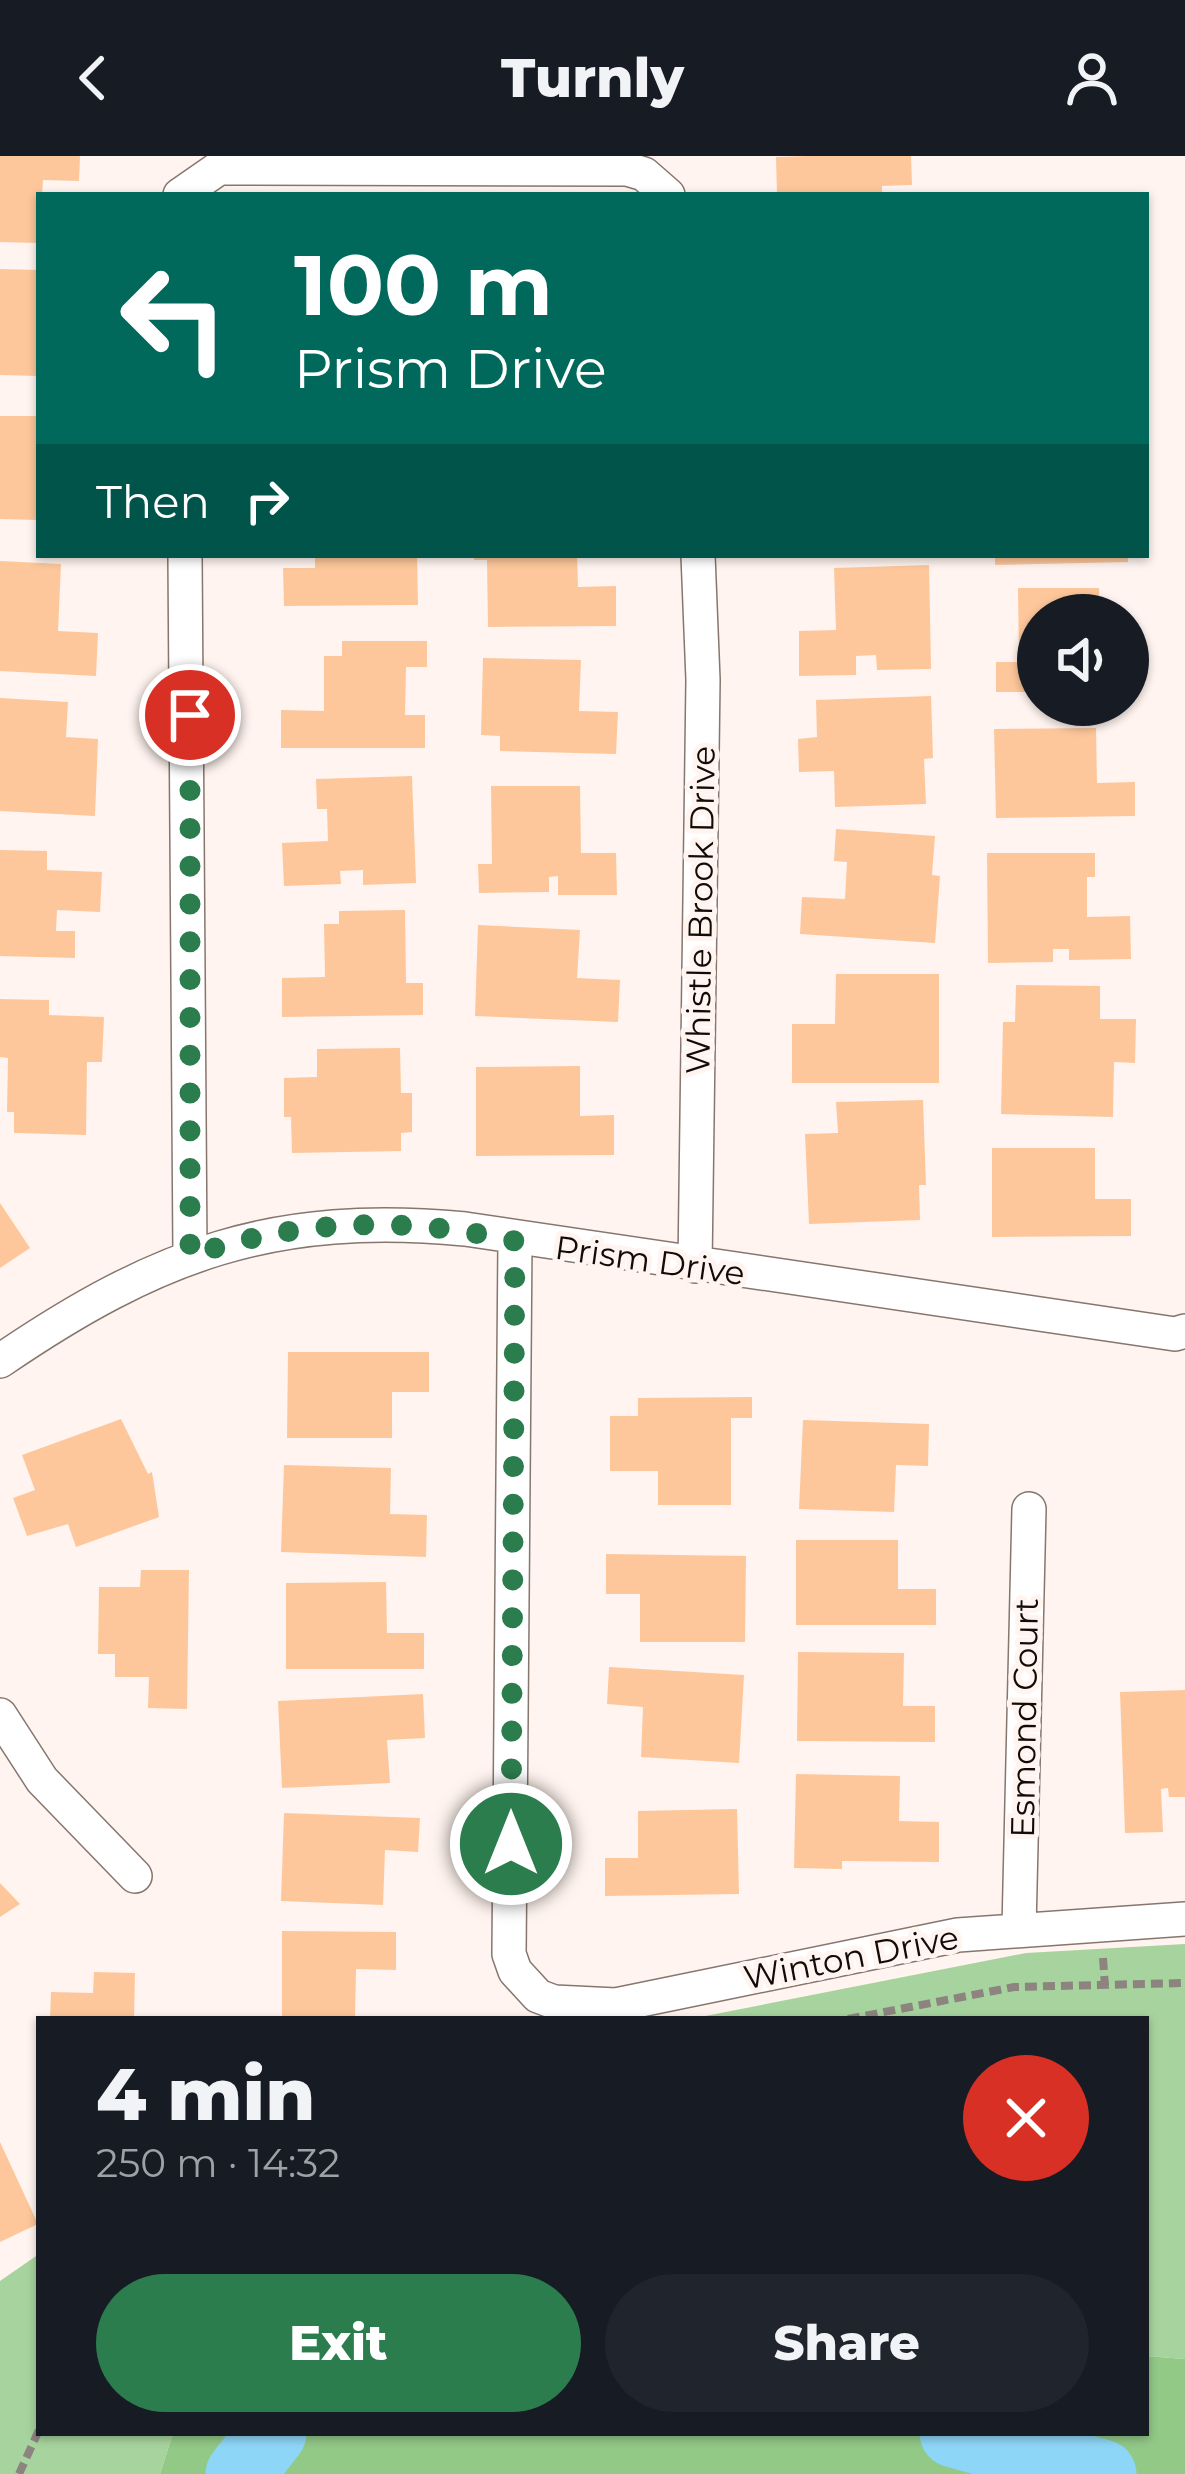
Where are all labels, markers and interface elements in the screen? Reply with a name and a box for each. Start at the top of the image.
icon: back [60,45,126,111]
text: Turnly [501,45,684,111]
icon: person [1059,45,1125,111]
text: 100 m [294,234,553,336]
icon: left [96,240,252,396]
text: Prism Drive [294,336,607,402]
icon: right [234,468,300,534]
text: Then [96,474,210,529]
map controls [1017,594,1149,726]
button: sound [1017,594,1149,726]
pin [139,664,241,766]
icon: arrive [157,682,223,748]
street label: Whistle Brook Drive [677,746,723,1074]
street label: Prism Drive [553,1227,747,1293]
street label: Esmond Court [1002,1598,1046,1838]
position arrow [448,1781,574,1907]
street label: Winton Drive [740,1917,962,1997]
text: 4 min [96,2050,315,2138]
button: close [963,2055,1089,2181]
text: 250 m · 14:32 [96,2139,340,2187]
button: Exit [96,2274,581,2412]
button: Share [605,2274,1089,2412]

